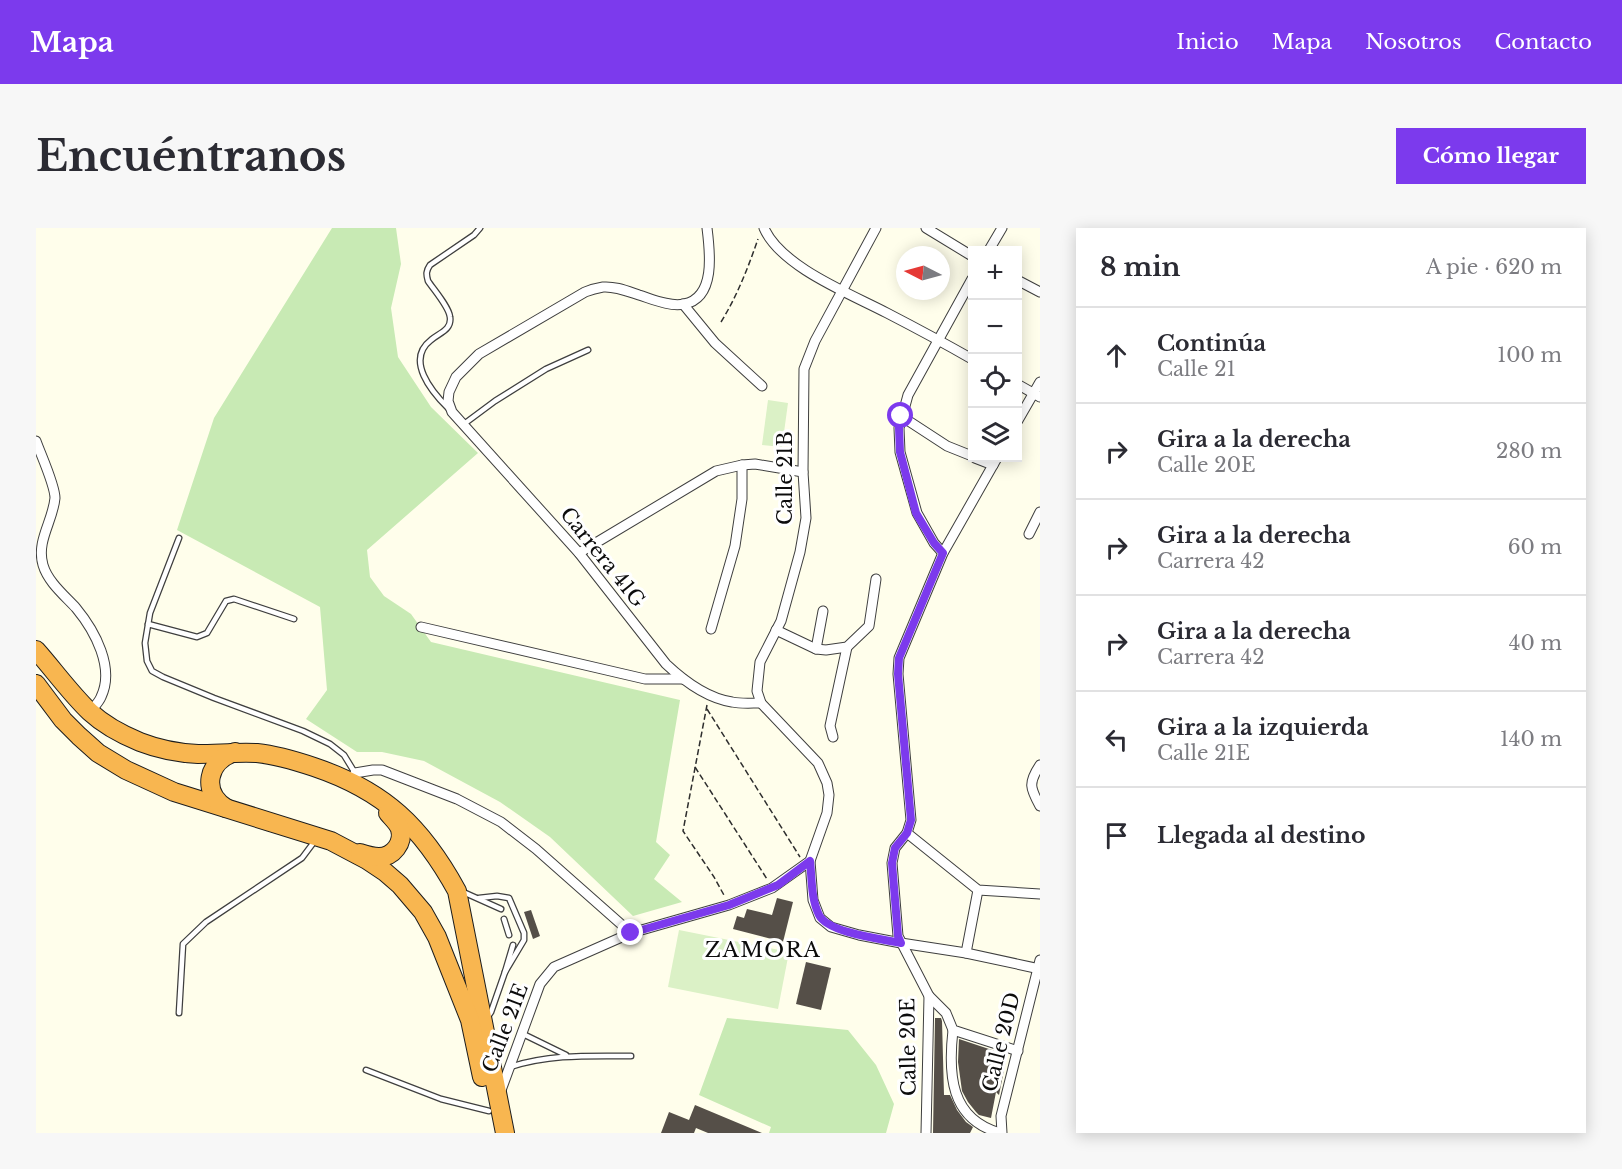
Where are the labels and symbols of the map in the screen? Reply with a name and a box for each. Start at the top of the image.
north arrow [896,246,950,300]
route start [887,402,913,428]
street label: Calle 21B [773,431,797,525]
street label: Carrera 41G [555,502,651,612]
route end [617,919,643,945]
district label: ZAMORA [705,937,821,963]
street label: Calle 21E [477,980,533,1076]
street label: Calle 20D [977,990,1025,1094]
street label: Calle 20E [895,998,921,1096]

